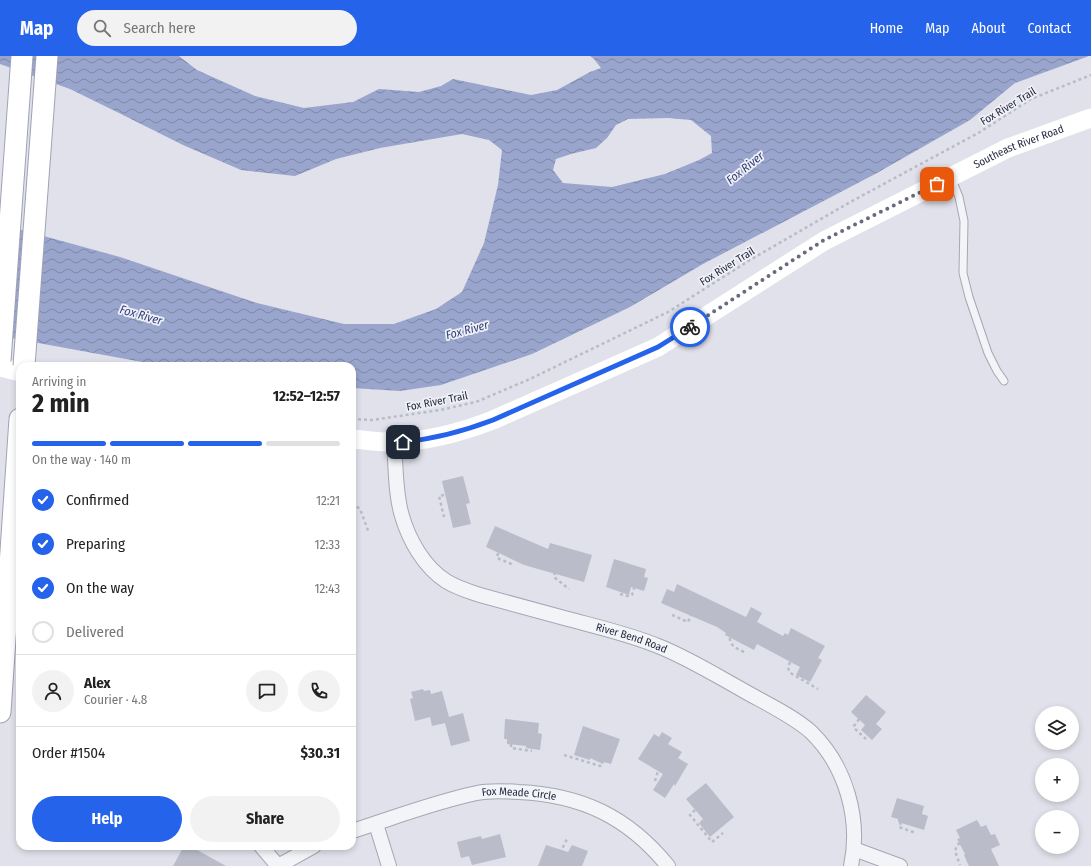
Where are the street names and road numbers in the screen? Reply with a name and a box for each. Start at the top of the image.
street label: Fox River Trail [978,85,1038,128]
street label: Southeast River Road [972,122,1065,171]
street label: Fox River Trail [697,244,757,288]
street label: Fox River Trail [405,389,469,414]
street label: River Bend Road [594,621,669,656]
street label: Fox Meade Circle [481,785,558,803]

